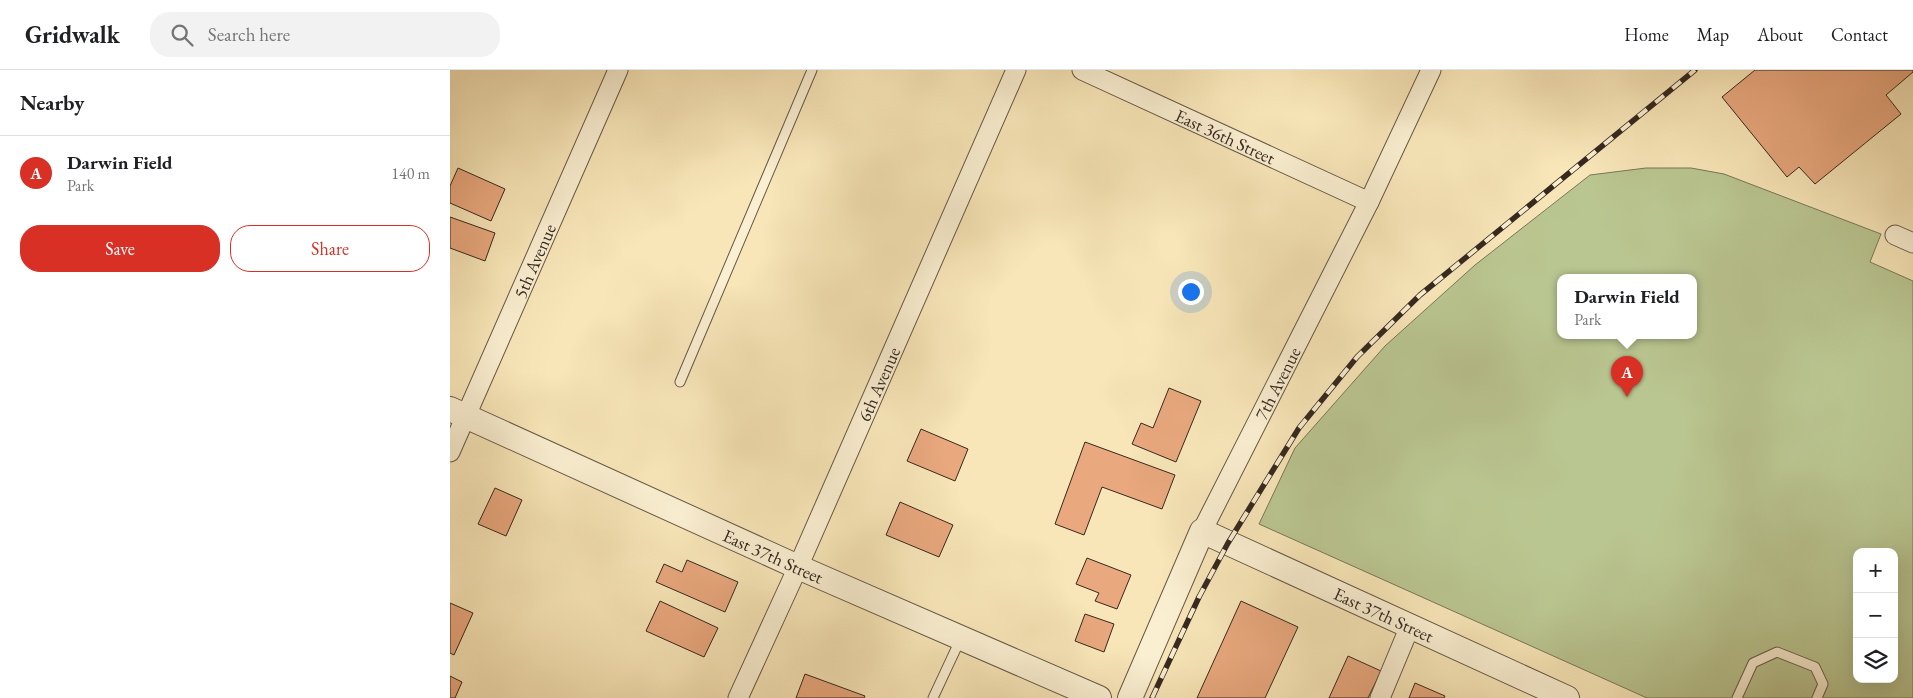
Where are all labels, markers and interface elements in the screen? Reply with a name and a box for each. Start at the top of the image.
search box [150,12,500,57]
text: Gridwalk [25,19,120,50]
icon: search [168,21,196,49]
text: Search here [208,22,290,47]
text: Home [1624,23,1669,46]
text: Map [1697,23,1729,46]
text: About [1757,23,1803,46]
text: Contact [1831,23,1888,46]
text: Nearby [20,89,84,116]
street label: East 36th Street [1172,103,1279,169]
text: Darwin Field [67,150,172,175]
text: A [30,163,42,184]
text: 140 m [391,163,430,184]
text: Park [67,175,94,196]
street label: 5th Avenue [508,220,561,301]
button: Save [20,225,220,272]
button: Share [230,225,430,272]
popup [1557,274,1697,339]
your location [1178,279,1204,305]
text: Darwin Field [1574,284,1680,309]
text: Park [1574,309,1602,330]
street label: 6th Avenue [852,343,905,425]
street label: 7th Avenue [1249,343,1305,423]
pin: A [1611,356,1643,397]
street label: East 37th Street [720,523,827,588]
map controls [1853,548,1898,683]
button: + [1853,548,1898,593]
street label: East 37th Street [1330,581,1438,647]
button: − [1853,593,1898,638]
button: layers [1853,638,1898,683]

